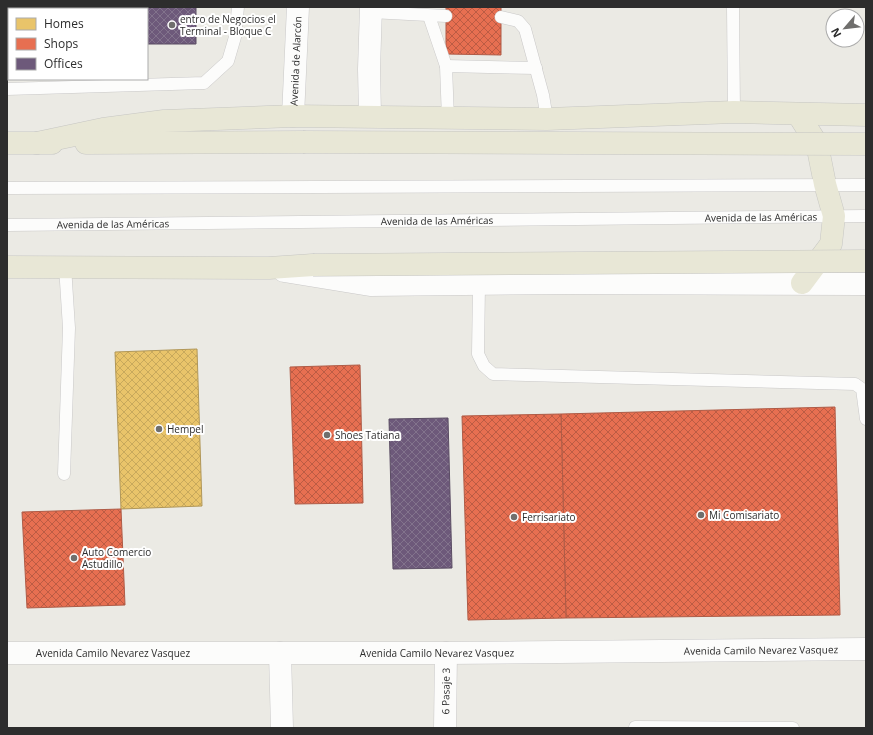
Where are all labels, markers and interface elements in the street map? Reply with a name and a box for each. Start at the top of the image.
legend [8,8,148,80]
north arrow [825,8,865,48]
place label: entro de Negocios el Terminal - Bloque C [180,12,276,38]
text: Homes [44,15,84,32]
street label: Avenida de Alarcón [286,16,305,106]
marker: entro de Negocios el Terminal - Bloque C [167,20,177,30]
text: N [827,25,844,40]
text: Shops [44,35,79,52]
text: Offices [44,55,83,72]
street label: Avenida de las Américas [705,210,818,225]
street label: Avenida de las Américas [381,213,494,228]
street label: Avenida de las Américas [57,216,170,231]
place label: Hempel [167,422,204,436]
marker: Hempel [154,424,164,434]
place label: Shoes Tatiana [335,428,400,442]
marker: Shoes Tatiana [322,430,332,440]
place label: Mi Comisariato [709,508,779,522]
place label: Ferrisariato [522,510,576,524]
marker: Mi Comisariato [696,510,706,520]
marker: Ferrisariato [509,512,519,522]
place label: Auto Comercio Astudillo [82,545,151,571]
marker: Auto Comercio Astudillo [69,553,79,563]
street label: Avenida Camilo Nevarez Vasquez [684,642,839,658]
street label: Avenida Camilo Nevarez Vasquez [360,645,515,660]
street label: Avenida Camilo Nevarez Vasquez [36,646,190,660]
street label: 6 Pasaje 3 [438,667,453,714]

